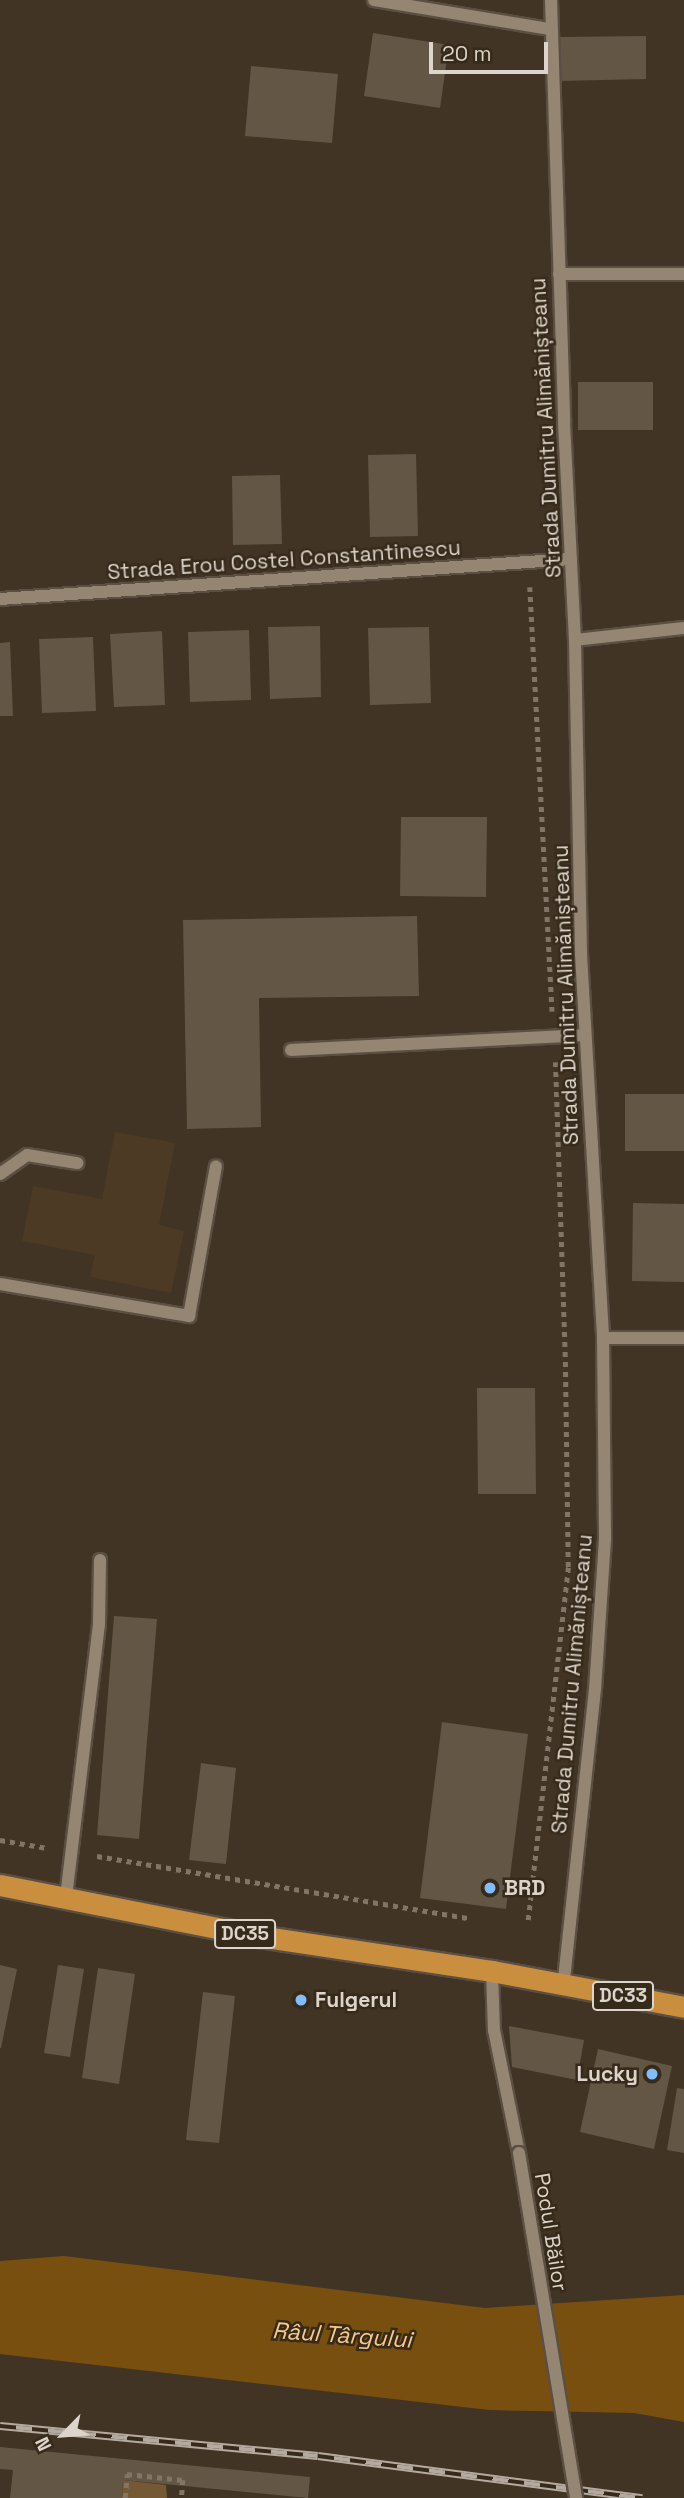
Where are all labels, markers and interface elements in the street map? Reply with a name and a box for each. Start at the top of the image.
scale bar [432,28,551,72]
text: 20 m [442,40,492,67]
street label: Strada Dumitru Alimănișteanu [526,277,566,579]
street label: Strada Erou Costel Constantinescu [107,535,461,585]
street label: Strada Dumitru Alimănișteanu [548,844,584,1146]
street label: Strada Dumitru Alimănișteanu [546,1533,598,1835]
place label: BRD [504,1875,545,1901]
marker: BRD [482,1880,498,1896]
road number: DC35 [214,1918,276,1950]
road number: DC33 [592,1980,654,2012]
place label: Fulgerul [315,1987,397,2013]
marker: Fulgerul [293,1992,309,2008]
place label: Lucky [577,2061,638,2087]
marker: Lucky [644,2066,660,2082]
street label: Podul Băilor [529,2171,573,2293]
water label: Râul Târgului [271,2316,413,2354]
north arrow [28,2400,98,2470]
text: N [29,2433,58,2455]

